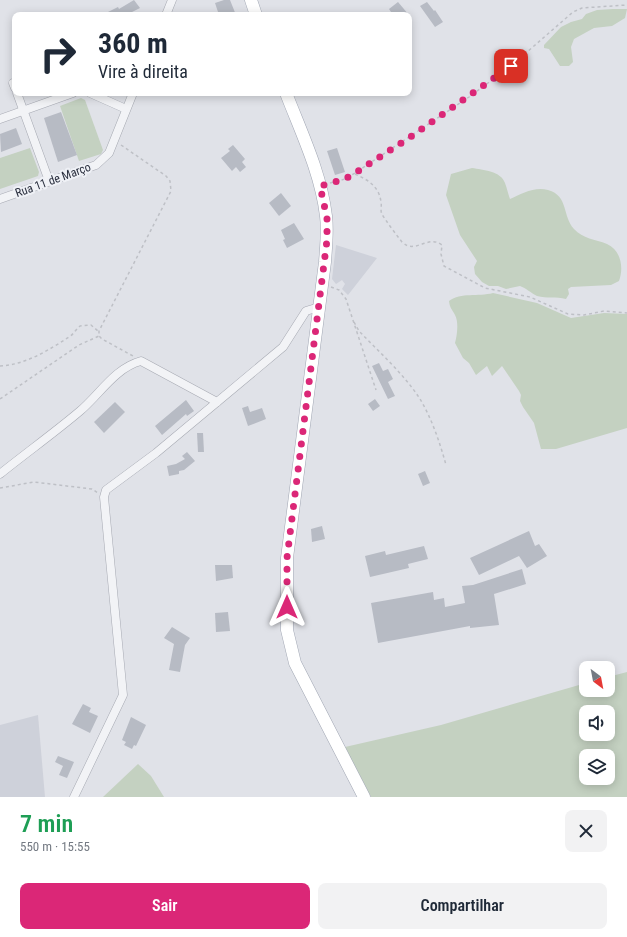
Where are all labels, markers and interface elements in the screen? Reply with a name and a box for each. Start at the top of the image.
text: 360 m [98,27,168,60]
icon: right [32,28,84,80]
pin [494,49,528,83]
icon: arrive [500,55,522,77]
text: Vire à direita [98,61,188,82]
street label: Rua 11 de Março [13,160,93,200]
position arrow [266,586,308,628]
north arrow [579,661,615,697]
map controls [579,661,615,785]
button: sound [579,705,615,741]
button: layers [579,749,615,785]
text: 7 min [20,810,73,838]
button: close [565,810,607,852]
text: 550 m · 15:55 [20,839,90,854]
button: Sair [20,883,310,929]
button: Compartilhar [318,883,607,929]

